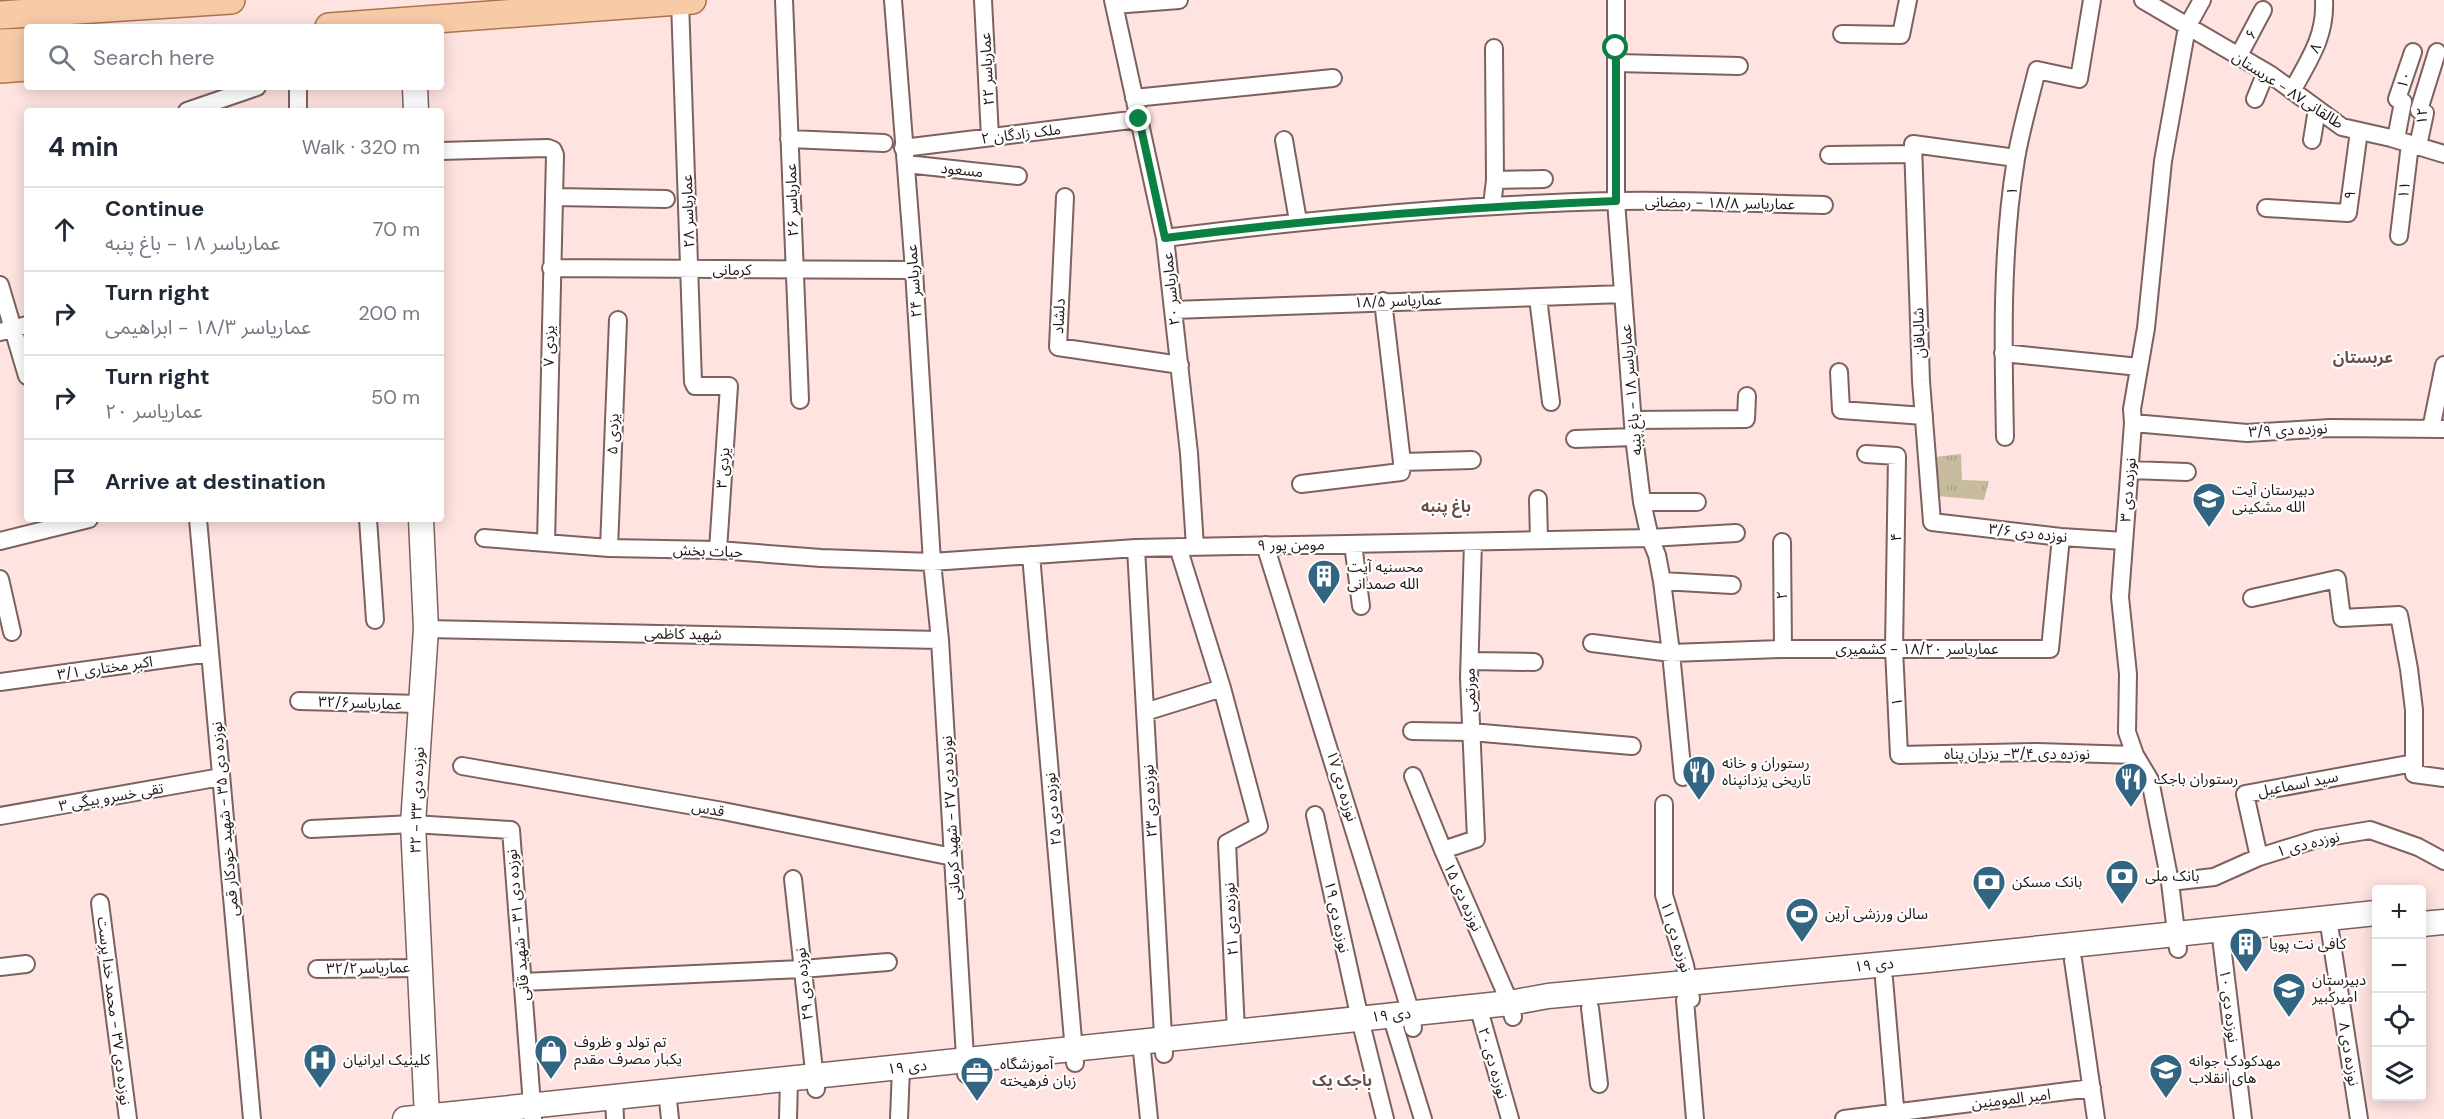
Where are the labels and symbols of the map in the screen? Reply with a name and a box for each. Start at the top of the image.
street label: ۶ [2240,26,2262,42]
street label: عماریاسر ۲۲ [975,31,999,106]
route start [1602,34,1628,60]
street label: ۸ [2304,39,2326,56]
street label: طالقانی۸۷ - عربستان [2229,47,2347,133]
street label: ۱۰ [2392,69,2416,91]
route end [1125,105,1151,131]
street label: ۱۲ [2412,107,2432,125]
street label: ۲ ملک زادگان [980,119,1062,149]
street label: مسعود [940,158,984,182]
street label: عماریاسر ۲۶ [781,163,803,237]
street label: عماریاسر ۲۸ [677,174,699,248]
street label: ۱۱ [2393,180,2415,200]
street label: ۱ [2002,186,2022,196]
street label: ۹ [2339,189,2361,201]
street label: عماریاسر ۱۸/۸ - رمضانی [1645,192,1796,214]
street label: عماریاسر ۲۴ [901,243,927,318]
street label: عماریاسر ۲۰ [1157,251,1185,327]
street label: کرمانی [713,260,752,280]
street label: عماریاسر ۱۸/۵ [1354,289,1443,313]
street label: دلشاد [1048,298,1070,334]
street label: شالبافان [1908,307,1930,359]
street label: عماریاسر ۱۸ - باغ پنبه [1615,323,1649,456]
street label: یزدی ۷ [539,325,559,367]
district label: عربستان [2333,347,2393,368]
street label: یزدی ۵ [602,413,624,455]
street label: نوزده دی ۳/۹ [2248,418,2328,442]
street label: یزدی ۳ [712,447,734,489]
street label: نوزده دی ۳ [2115,457,2141,523]
place label: دبیرستان آیت الله مشکینی [2232,480,2315,517]
school or university icon: دبیرستان آیت الله مشکینی [2191,481,2227,528]
district label: باغ پنبه [1421,496,1471,518]
street label: نوزده دی ۳/۶ [1988,519,2068,547]
street label: ۴ [1886,533,1906,541]
street label: مومن پور ۹ [1257,534,1325,556]
street label: حیات بخش [673,540,744,562]
place label: محسنیه آیت الله صمدانی [1347,557,1424,594]
building icon: محسنیه آیت الله صمدانی [1306,558,1342,605]
street label: ۲ [1772,591,1792,599]
street label: شهید کاظمی [644,623,722,645]
street label: عماریاسر ۱۸/۲۰ - کشمیری [1835,639,1999,659]
street label: ۳/۱ اکبر مختاری [56,651,154,685]
street label: مورتمی [1460,668,1480,712]
street label: عماریاسر۳۲/۶ [318,692,403,714]
street label: ۱ [1887,697,1907,707]
street label: نوزده دی ۳۵ - شهید خودکار قمی [207,721,243,917]
street label: نوزده دی ۲۷ - شهید کرمانی [937,735,965,901]
street label: نوزده دی ۳/۴- یزدان پناه [1944,744,2090,764]
street label: ۳۲ - نوزده دی ۳۳ [405,746,429,854]
street label: نوزده دی ۱۷ [1322,748,1362,824]
place label: رستوران و خانه تاریخی یزدانپناه [1722,753,1811,790]
restaurant icon: رستوران و خانه تاریخی یزدانپناه [1681,754,1717,801]
restaurant icon: رستوران باجک [2113,761,2149,808]
street label: نوزده دی ۲۳ [1138,764,1162,838]
street label: سید اسماعیل [2256,766,2340,802]
place label: رستوران باجک [2154,769,2238,789]
street label: نوزده دی ۲۵ [1040,772,1066,846]
street label: ۳ تقی خسرو بیگی [57,778,165,816]
street label: قدس [690,796,726,822]
street label: نوزده دی ۱ [2274,826,2342,862]
street label: نوزده دی ۳۱ - شهید قآنی [501,848,535,1002]
bank icon: بانک ملی [2104,858,2140,905]
street label: نوزده دی ۱۵ [1439,860,1487,934]
bank icon: بانک مسکن [1971,864,2007,911]
place label: بانک ملی [2145,866,2199,886]
place label: بانک مسکن [2012,872,2082,892]
street label: نوزده دی ۱۹ [1320,879,1354,955]
street label: نوزده دی ۲۱ [1219,882,1243,956]
sports icon: سالن ورزشی آرین [1784,896,1820,943]
street label: نوزده دی ۱۱ [1656,899,1696,975]
place label: سالن ورزشی آرین [1825,904,1928,924]
street label: نوزده دی ۳۷ - محمد خدا پرست [92,916,135,1106]
building icon: کافی نت پویا [2228,926,2264,973]
place label: کافی نت پویا [2269,934,2347,954]
street label: نوزده دی ۲۹ [790,947,818,1021]
street label: ۱۹ دی [1853,953,1895,977]
street label: عماریاسر۳۲/۲ [326,957,411,979]
street label: نوزده دی ۱۰ [2215,968,2243,1044]
place label: دبیرستان امیرکبیر [2311,970,2366,1007]
school or university icon: دبیرستان امیرکبیر [2271,971,2307,1018]
street label: ۱۹ دی [1370,1003,1412,1027]
street label: نوزده دی ۸ [2334,1021,2364,1087]
street label: نوزده دی ۲۰ [1473,1025,1513,1101]
place label: تم تولد و ظروف یکبار مصرف مقدم [574,1032,682,1070]
shop icon: تم تولد و ظروف یکبار مصرف مقدم [533,1033,569,1080]
hospital icon: کلینیک ایرانیان [302,1042,338,1089]
place label: کلینیک ایرانیان [343,1050,431,1070]
place label: مهدکودک جوانه های انقلاب [2189,1051,2281,1088]
school or university icon: مهدکودک جوانه های انقلاب [2148,1052,2184,1099]
place label: آموزشگاه زبان فرهیخته [1000,1054,1076,1091]
street label: ۱۹ دی [886,1055,928,1079]
office icon: آموزشگاه زبان فرهیخته [959,1055,995,1102]
district label: باجک یک [1312,1070,1372,1091]
street label: امیر المومنین [1970,1084,2052,1114]

